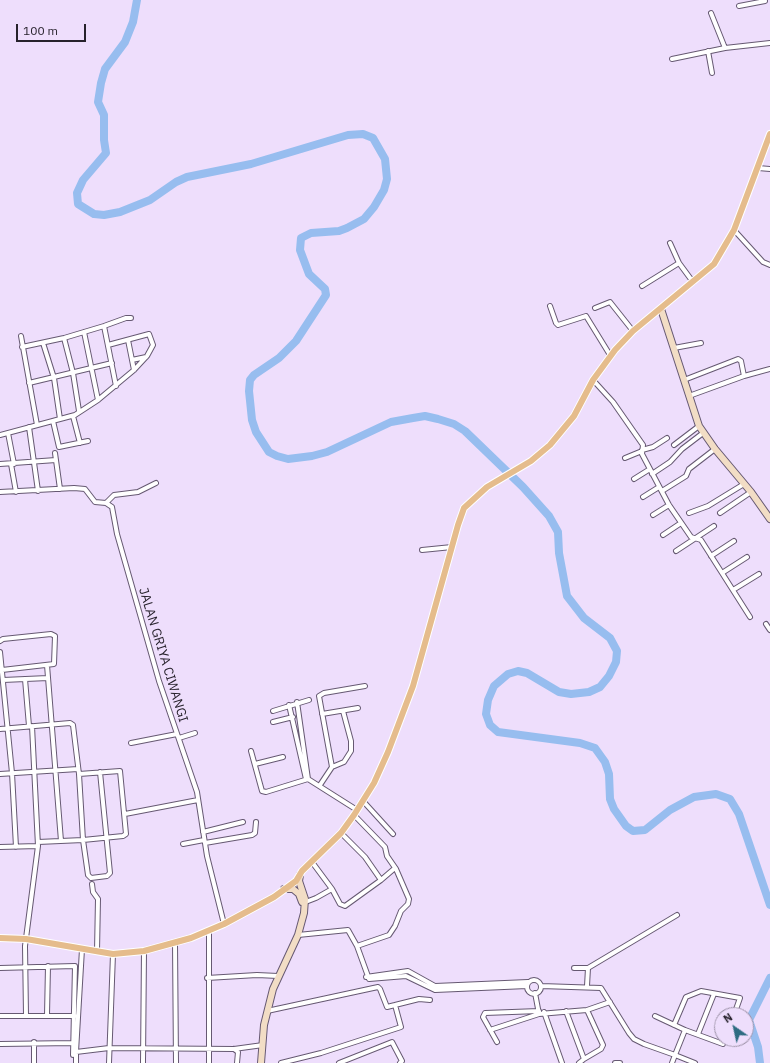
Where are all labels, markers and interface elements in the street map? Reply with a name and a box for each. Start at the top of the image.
scale bar [18,16,88,42]
text: 100 m [23,23,58,38]
street label: JALAN GRIYA CIWANGI [135,586,191,724]
north arrow [714,1007,754,1047]
text: N [721,1010,735,1026]

